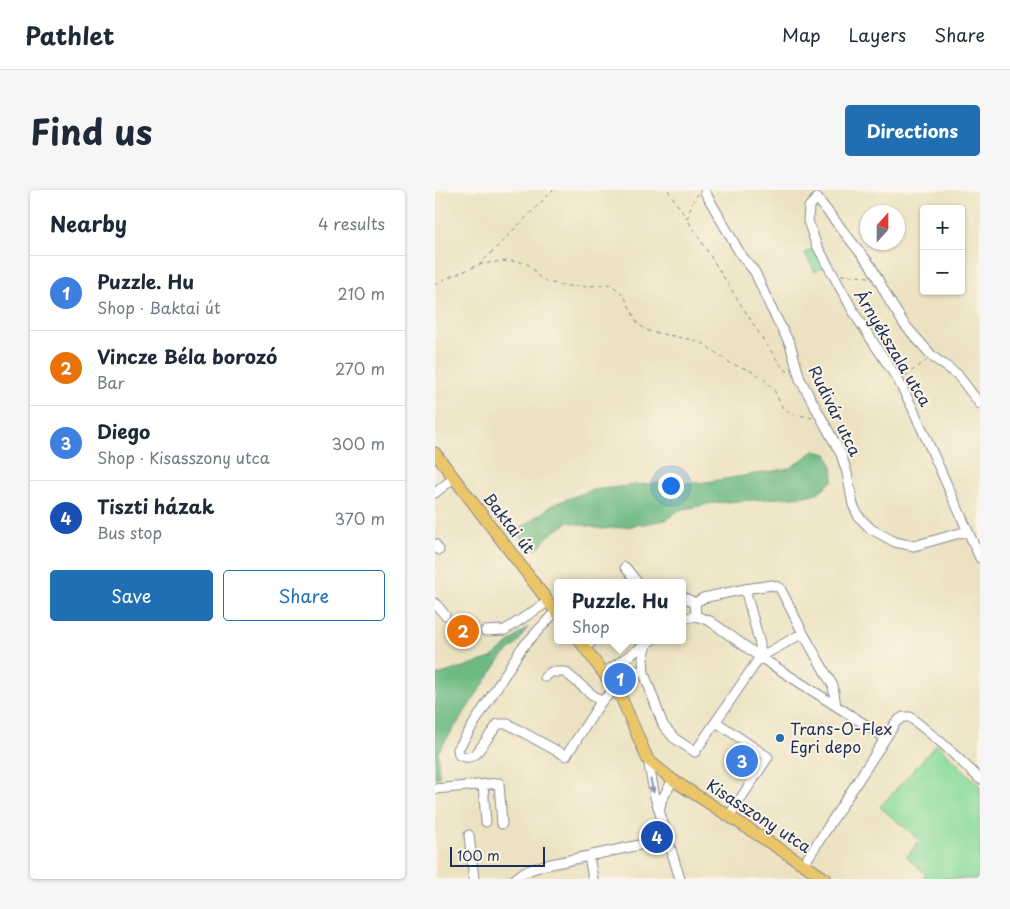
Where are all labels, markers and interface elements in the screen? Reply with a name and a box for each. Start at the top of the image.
text: Pathlet [25,17,115,53]
text: Map [782,21,821,48]
text: Layers [849,21,906,48]
text: Share [934,21,985,48]
text: Find us [30,104,152,157]
button: Directions [845,105,980,156]
north arrow [860,205,905,250]
map controls [920,205,965,295]
button: + [920,205,965,250]
text: Nearby [50,207,127,239]
text: 4 results [318,211,385,235]
button: − [920,250,965,295]
text: Puzzle. Hu [97,267,194,295]
text: 1 [62,281,70,305]
text: 210 m [337,281,385,305]
street label: Árnyékszala utca [849,285,938,410]
text: Shop · Baktai út [97,295,220,319]
text: Vincze Béla borozó [97,342,277,370]
text: 2 [60,356,72,380]
text: 270 m [335,356,385,380]
street label: Rudivár utca [804,361,868,461]
text: Bar [97,370,125,394]
text: Diego [97,417,150,445]
text: 3 [61,431,71,455]
text: 300 m [331,431,385,455]
text: Shop · Kisasszony utca [97,445,270,469]
your location [658,473,684,499]
street label: Baktai út [478,487,542,558]
text: Tiszti házak [97,492,215,520]
text: 4 [61,506,71,530]
text: 370 m [335,506,385,530]
text: Bus stop [97,520,162,544]
button: Save [50,570,213,621]
button: Share [223,570,385,621]
popup [554,579,686,644]
text: Puzzle. Hu [571,586,669,614]
pin: 2 [447,612,479,650]
text: Shop [571,614,610,638]
pin: 1 [604,660,636,698]
place label: Trans-O-Flex Egri depo [790,716,892,758]
marker: Trans-O-Flex Egri depo [774,732,786,744]
pin: 3 [726,742,758,780]
street label: Kisasszony utca [703,772,817,858]
one-way arrow [649,779,657,795]
pin: 4 [641,818,673,856]
scale bar [450,844,545,867]
text: 100 m [457,845,500,866]

